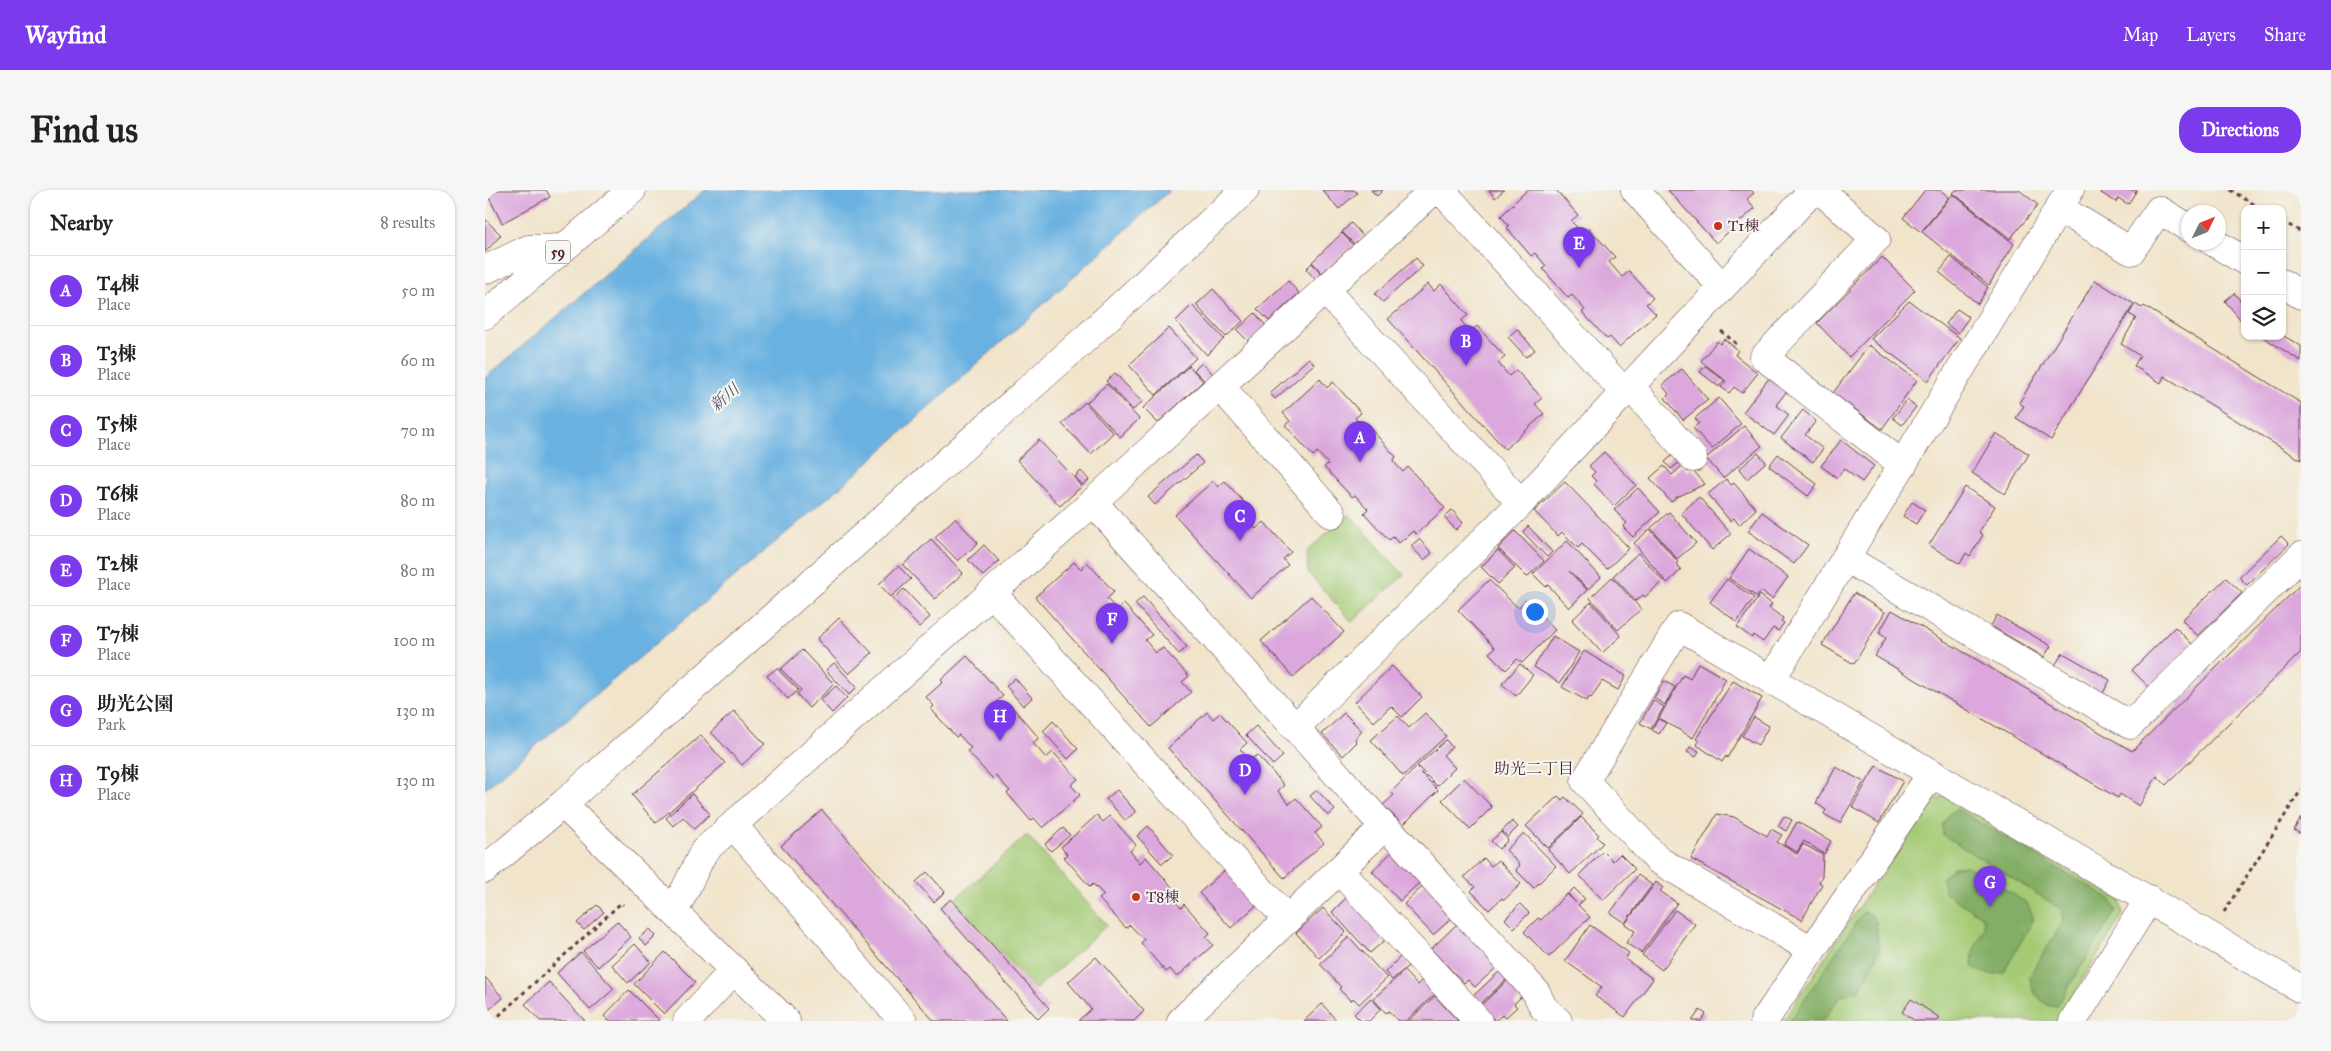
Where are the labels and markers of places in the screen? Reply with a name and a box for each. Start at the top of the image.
place label: T1棟 [1728,217,1759,235]
marker: T1棟 [1712,220,1724,232]
pin: E [1563,227,1595,268]
pin: B [1450,325,1482,366]
pin: A [1344,421,1376,462]
pin: C [1224,500,1256,541]
pin: F [1096,603,1128,644]
pin: H [984,700,1016,741]
pin: D [1229,754,1261,795]
pin: G [1974,866,2006,907]
place label: T8棟 [1146,888,1179,906]
marker: T8棟 [1130,891,1142,903]

